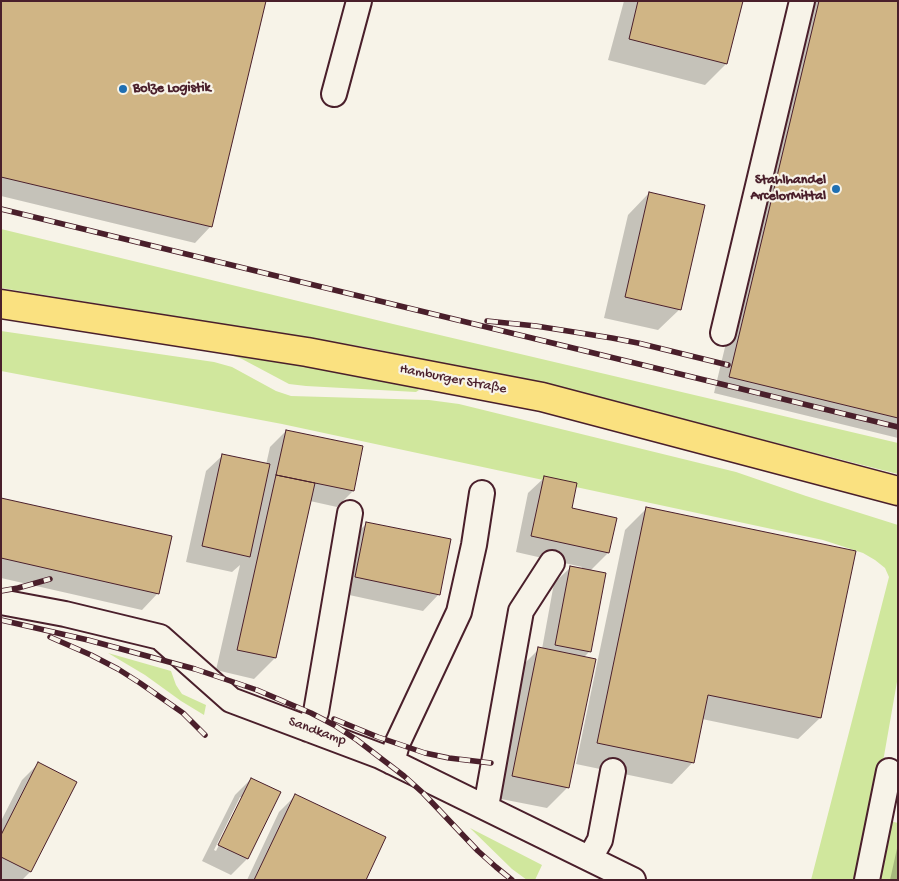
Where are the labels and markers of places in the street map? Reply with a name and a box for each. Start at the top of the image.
place label: Bolze Logistik [133,81,211,97]
marker: Bolze Logistik [117,83,129,95]
place label: Stahlhandel ArcelorMittal [750,173,826,206]
marker: Stahlhandel ArcelorMittal [830,183,842,195]

